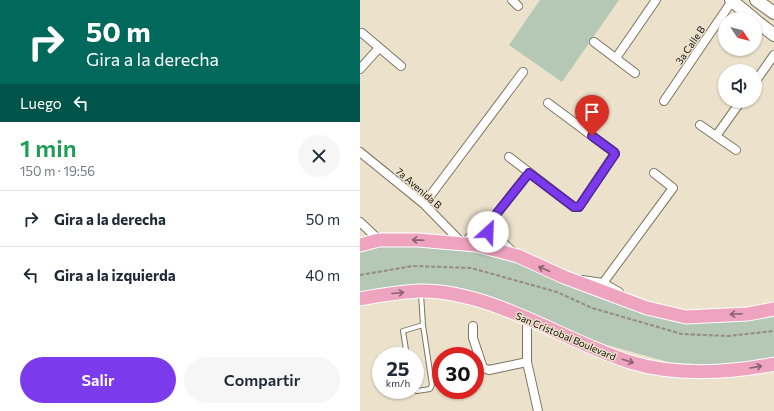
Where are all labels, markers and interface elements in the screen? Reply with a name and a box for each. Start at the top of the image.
north arrow [718,12,762,56]
map controls [718,12,762,108]
text: 50 m [86,14,151,48]
icon: right [20,16,72,68]
street label: 3a Calle B [673,23,707,66]
text: Gira a la derecha [86,48,219,70]
button: sound [718,64,762,108]
icon: left [70,92,92,114]
text: Luego [20,94,62,112]
pin [575,95,609,136]
icon: arrive [581,101,603,123]
text: 1 min [20,133,77,162]
button: close [298,135,340,177]
text: 150 m · 19:56 [20,163,95,179]
street label: 7a Avenida B [394,165,445,211]
icon: right [20,208,42,230]
text: Gira a la derecha [54,210,166,228]
text: 50 m [306,210,340,228]
position arrow [467,211,509,253]
one-way arrow [412,236,425,244]
icon: left [20,264,42,286]
one-way arrow [538,265,550,272]
text: Gira a la izquierda [54,266,176,284]
text: 40 m [305,266,340,284]
one-way arrow [391,290,404,297]
street label: San Cristobal Boulevard [514,309,618,363]
one-way arrow [730,311,743,318]
speed limit sign: 30 [432,347,484,399]
text: 25 [386,356,410,380]
button: Salir [20,357,176,403]
button: Compartir [184,357,340,403]
one-way arrow [621,358,634,365]
one-way arrow [749,363,762,371]
text: km/h [386,377,410,389]

